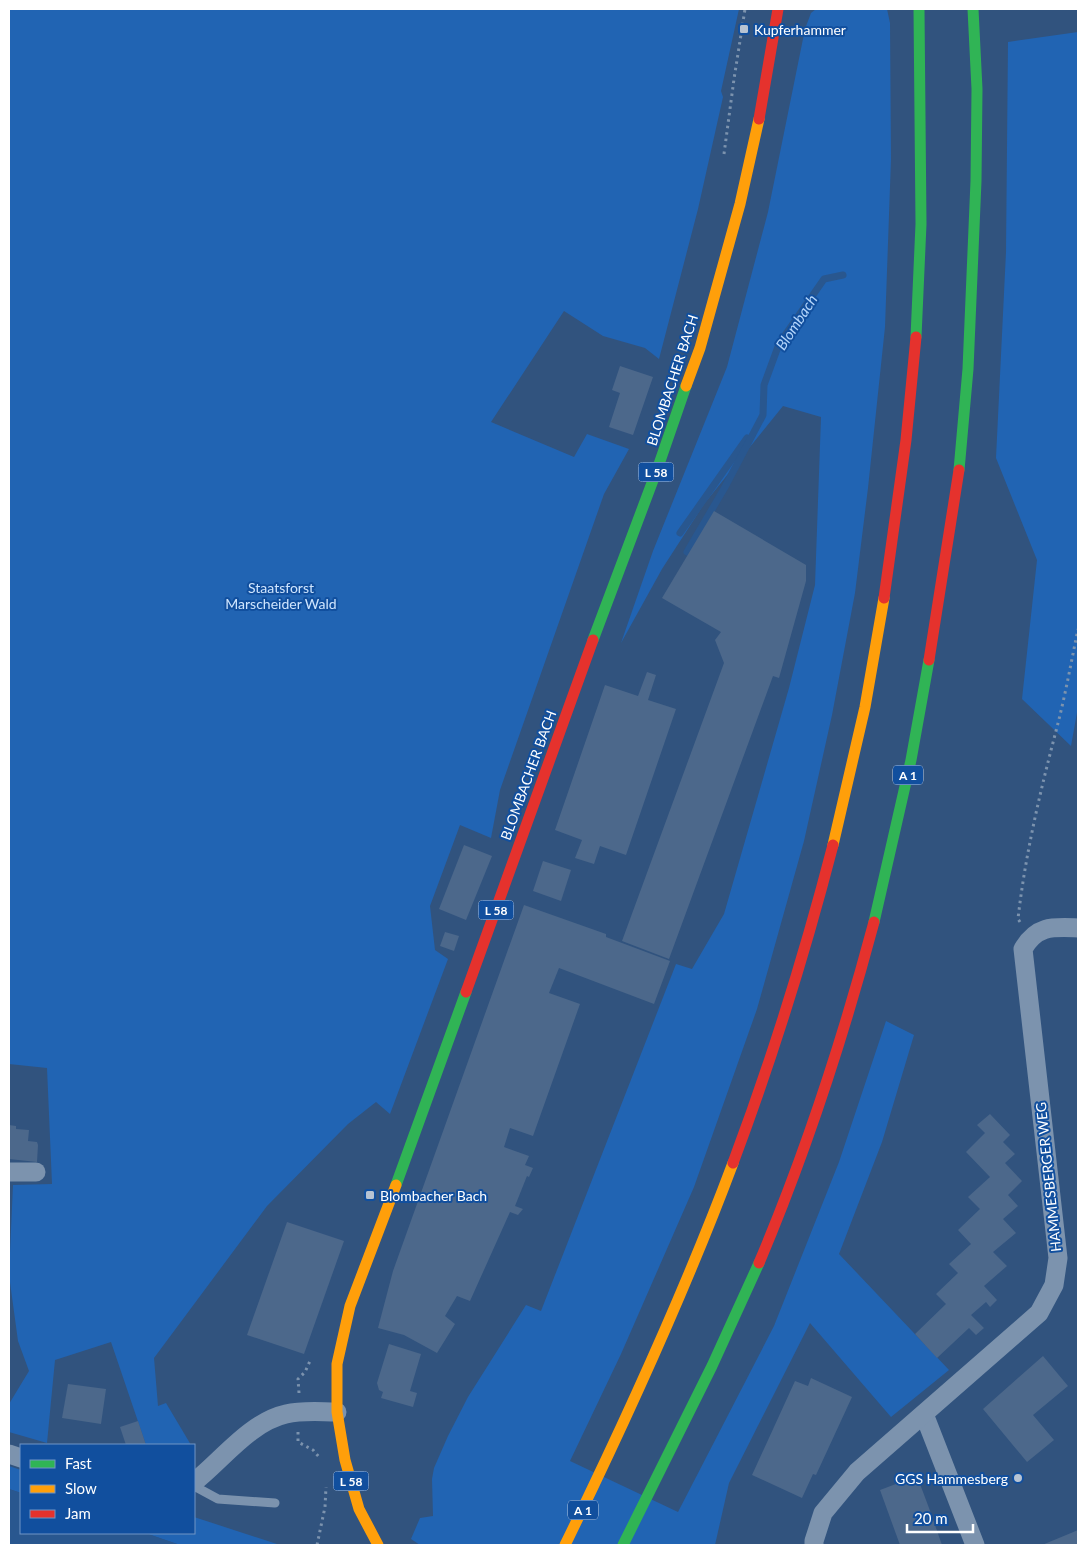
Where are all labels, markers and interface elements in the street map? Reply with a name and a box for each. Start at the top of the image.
place label: Kupferhammer [754,21,846,38]
marker: Kupferhammer [738,23,750,35]
water label: Blombach [772,291,821,353]
street label: BLOMBACHER BACH [643,312,701,448]
road number: L 58 [638,462,674,482]
park label: Staatsforst Marscheider Wald [225,579,337,612]
street label: BLOMBACHER BACH [497,708,559,842]
road number: A 1 [893,766,923,784]
road number: L 58 [478,900,514,920]
street label: HAMMESBERGER WEG [1032,1101,1064,1253]
place label: Blombacher Bach [380,1187,487,1204]
marker: Blombacher Bach [364,1189,376,1201]
legend [20,1444,195,1534]
text: Fast [65,1454,92,1472]
place label: GGS Hammesberg [895,1470,1008,1487]
road number: L 58 [334,1472,368,1490]
marker: GGS Hammesberg [1012,1472,1024,1484]
text: Slow [65,1479,97,1497]
road number: A 1 [568,1500,598,1520]
scale bar [907,1502,973,1534]
text: Jam [65,1504,91,1522]
text: 20 m [914,1509,948,1527]

